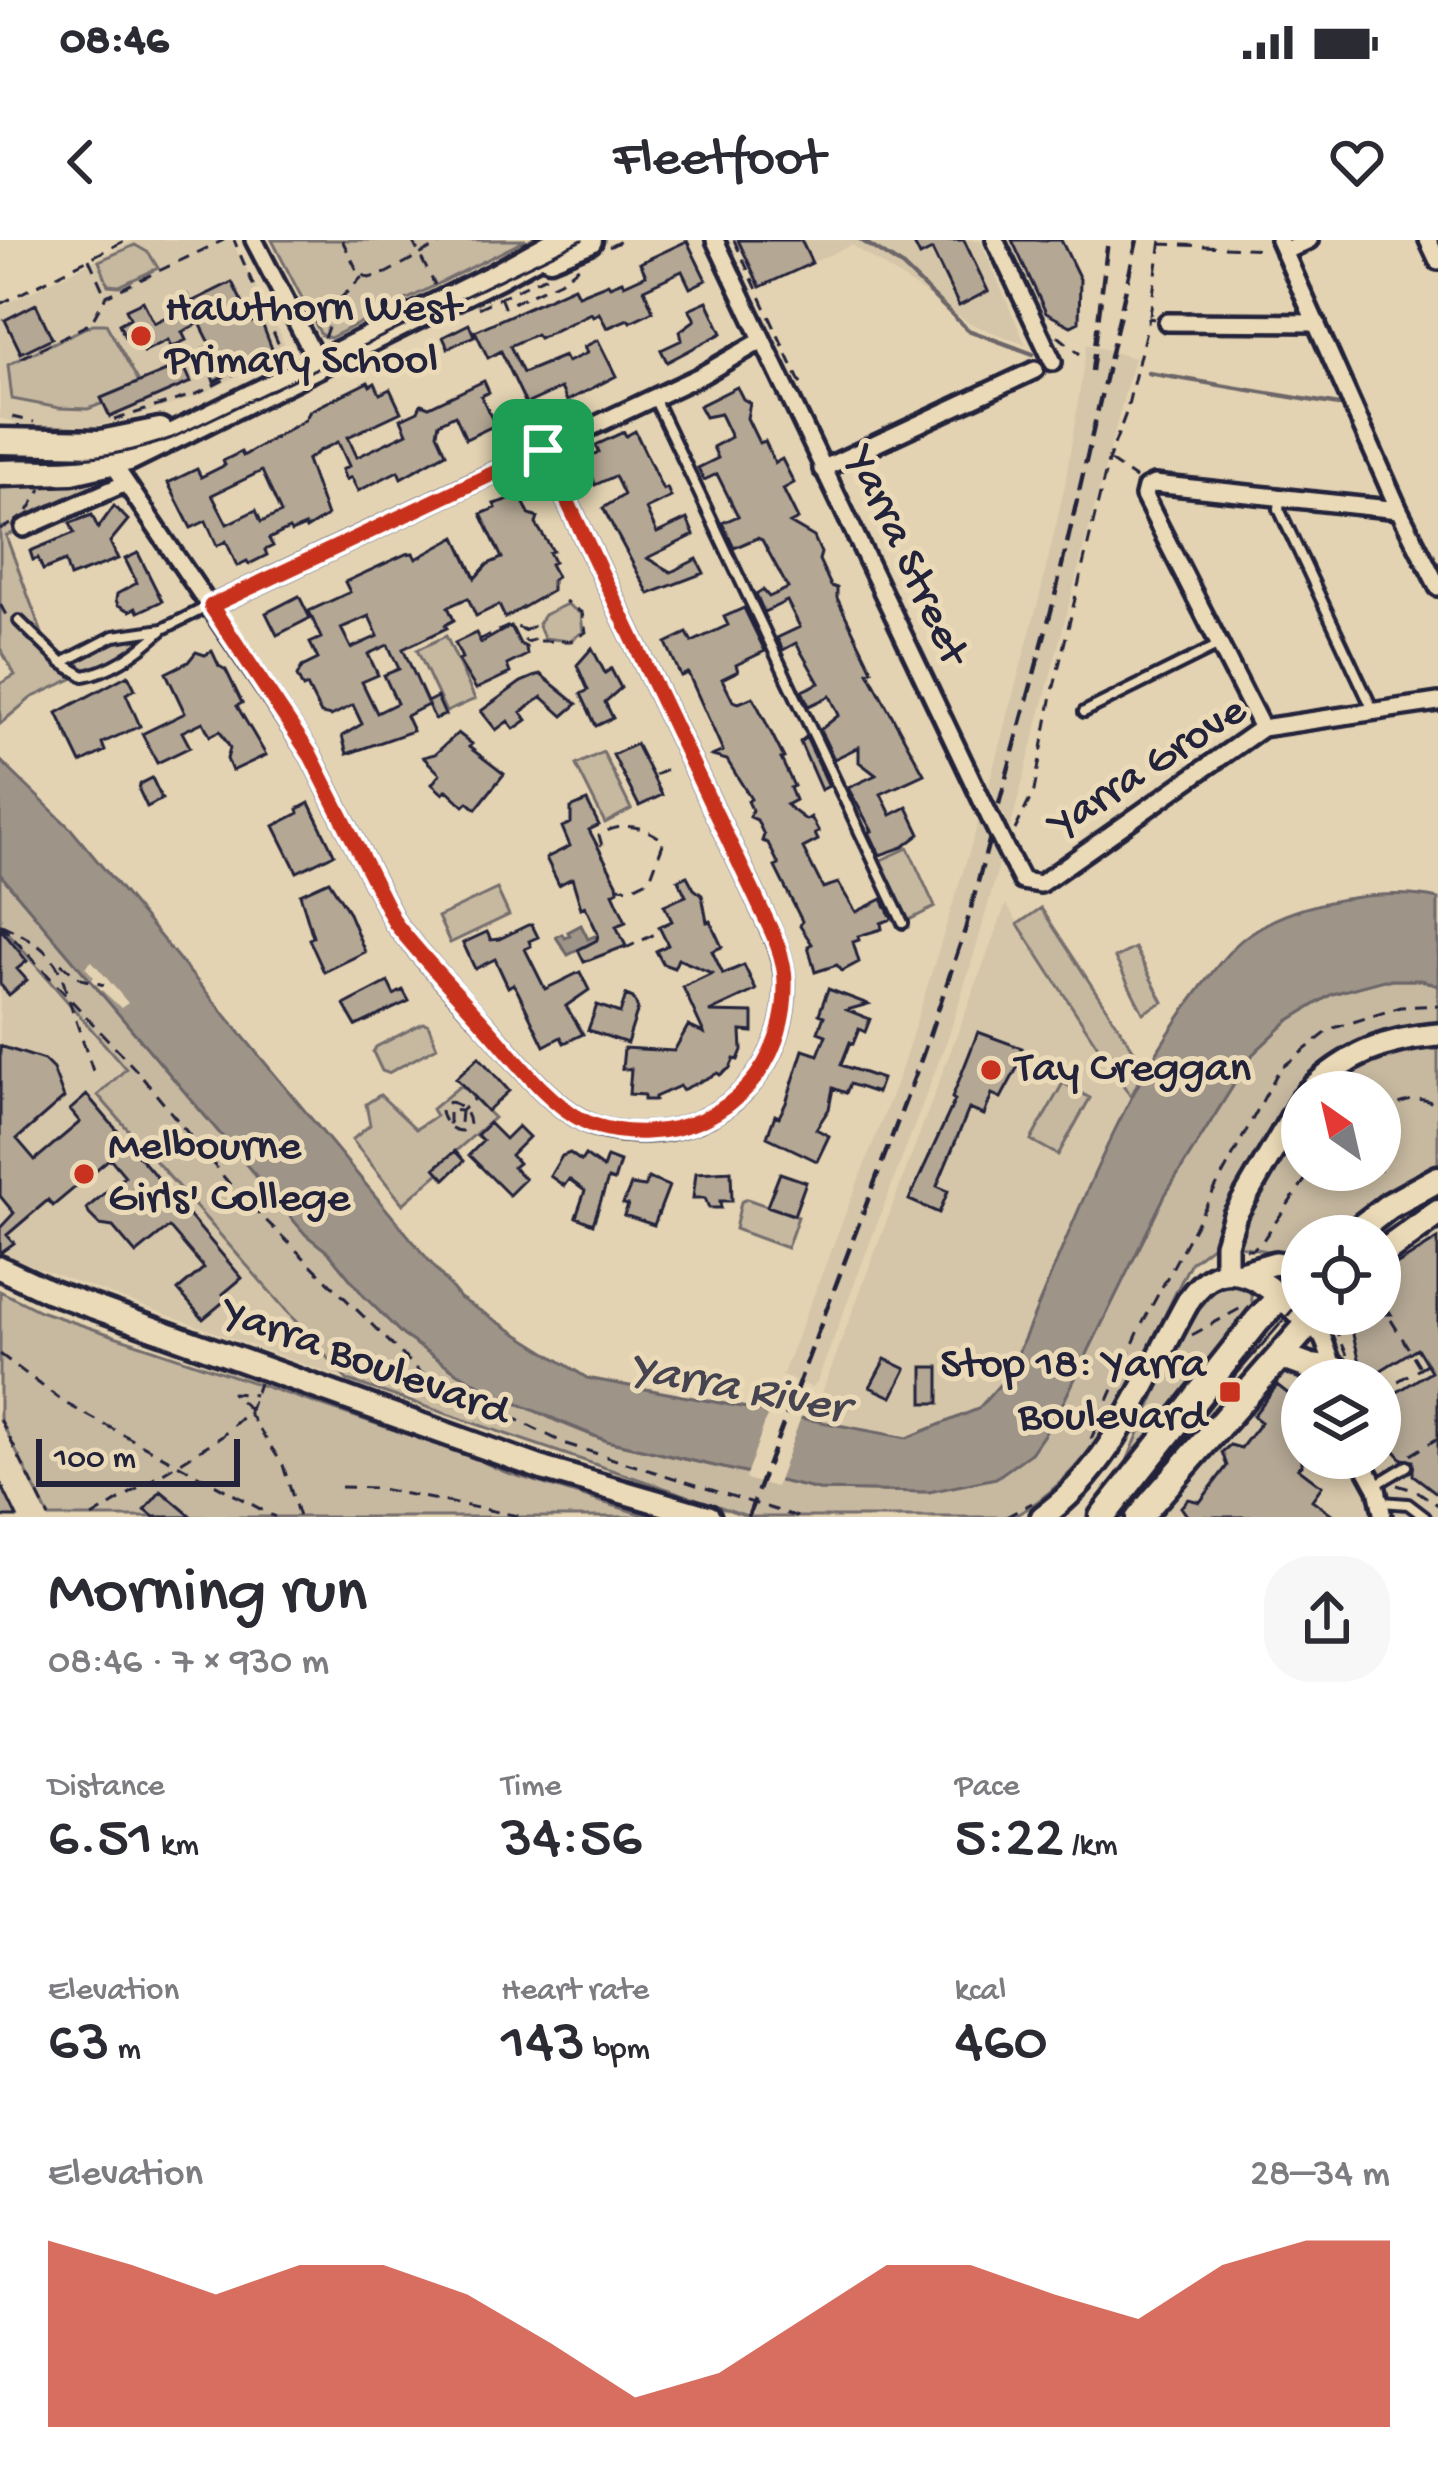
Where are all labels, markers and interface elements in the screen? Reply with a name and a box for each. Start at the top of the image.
text: 08:46 [60,16,168,69]
icon: back [48,129,114,195]
icon: heart [1324,129,1390,195]
text: Fleetfoot [613,130,825,194]
place label: Hawthorn West Primary School [163,284,464,389]
marker: Hawthorn West Primary School [128,323,154,349]
pin [492,399,594,501]
icon: arrive [510,417,576,483]
street label: Yarra Street [830,436,980,677]
street label: Yarra Grove [1037,685,1258,854]
place label: Tay Creggan [1012,1044,1251,1097]
marker: Tay Creggan [978,1057,1004,1083]
north arrow [1281,1071,1401,1191]
map controls [1281,1071,1401,1479]
place label: Melbourne Girls' College [108,1122,351,1227]
marker: Melbourne Girls' College [71,1161,97,1187]
button: locate [1281,1215,1401,1335]
street label: Yarra Boulevard [211,1286,519,1442]
place label: Stop 18: Yarra Boulevard [940,1340,1210,1445]
water label: Yarra River [625,1342,860,1442]
button: layers [1281,1359,1401,1479]
marker: Stop 18: Yarra Boulevard [1217,1379,1243,1405]
scale bar [36,1433,240,1486]
text: 100 m [54,1441,136,1479]
button: share [1264,1556,1390,1682]
text: Morning run [48,1557,367,1635]
text: 08:46 · 7 × 930 m [48,1641,329,1687]
text: Distance [48,1769,165,1807]
text: Time [501,1769,562,1807]
text: Pace [955,1769,1019,1807]
text: 6.51 [48,1807,153,1877]
text: 34:56 [501,1807,642,1877]
text: 5:22 [955,1807,1064,1877]
text: km [153,1828,199,1866]
text: /km [1064,1828,1118,1866]
text: Elevation [48,1973,179,2011]
text: Heart rate [501,1973,649,2011]
text: kcal [955,1973,1006,2011]
text: 63 [48,2011,110,2081]
text: 143 [501,2011,585,2081]
text: 460 [955,2011,1048,2081]
text: m [110,2032,141,2070]
text: bpm [585,2032,650,2070]
text: Elevation [48,2153,203,2199]
text: 28–34 m [1250,2153,1390,2199]

